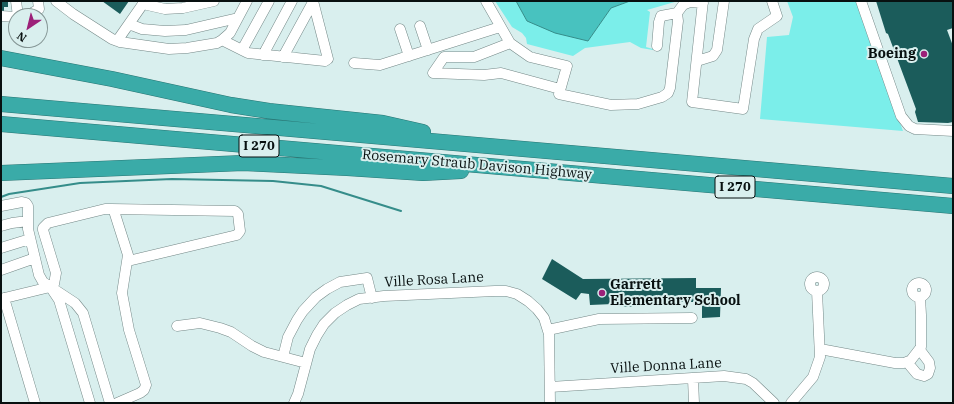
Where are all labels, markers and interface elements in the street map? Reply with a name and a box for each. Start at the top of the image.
north arrow [8,8,48,48]
text: N [14,29,29,45]
place label: Boeing [868,46,916,62]
marker: Boeing [919,49,929,59]
road number: I 270 [239,135,279,157]
street label: Rosemary Straub Davison Highway [361,147,593,183]
road number: I 270 [715,176,755,198]
street label: Ville Rosa Lane [384,269,484,291]
place label: Garrett Elementary School [610,277,741,310]
marker: Garrett Elementary School [597,288,607,298]
street label: Ville Donna Lane [610,355,722,377]

